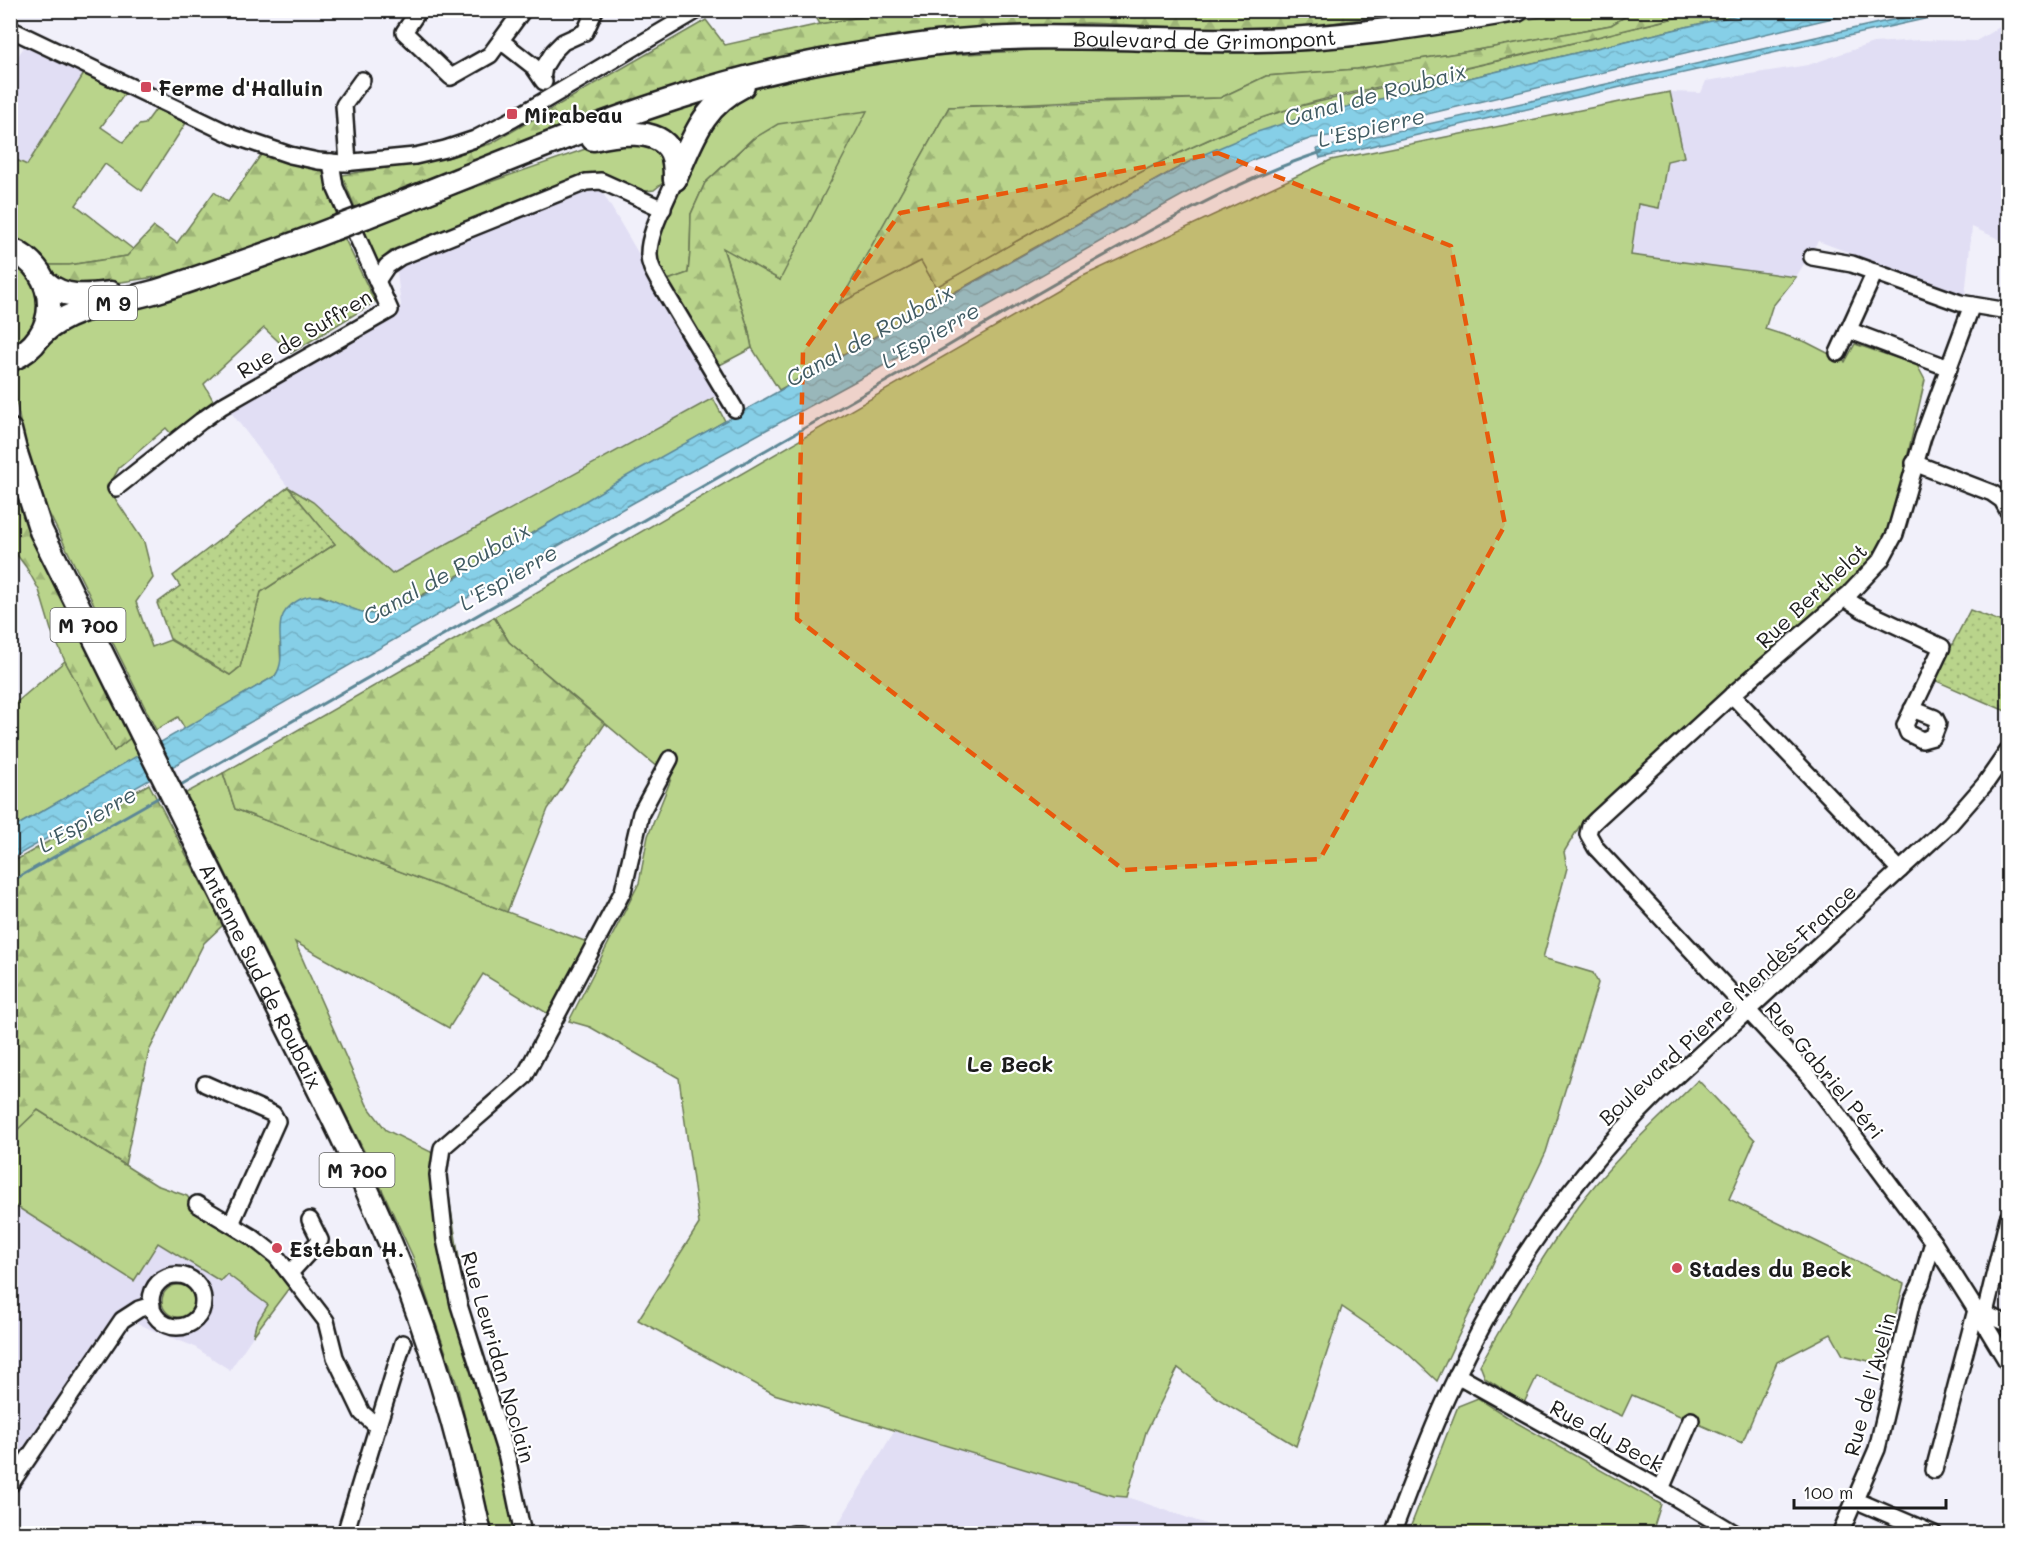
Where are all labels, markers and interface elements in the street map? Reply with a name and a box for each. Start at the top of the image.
street label: Boulevard de Grimonpont [1073,22,1337,54]
water label: Canal de Roubaix [1281,56,1469,132]
place label: Ferme d'Halluin [158,74,323,101]
marker: Ferme d'Halluin [139,80,153,94]
place label: Mirabeau [524,101,623,128]
water label: L'Espierre [1314,101,1428,153]
marker: Mirabeau [505,107,519,121]
water label: Canal de Roubaix [780,277,958,393]
street label: Rue de Suffren [232,282,376,384]
road number: M 9 [89,286,137,320]
water label: L'Espierre [875,295,985,375]
water label: Canal de Roubaix [357,515,535,631]
water label: L'Espierre [453,537,563,617]
street label: Rue Berthelot [1750,537,1872,653]
road number: M 700 [50,608,125,642]
water label: L'Espierre [32,779,142,859]
street label: Antenne Sud de Roubaix [194,858,330,1093]
street label: Boulevard Pierre Mendès-France [1593,877,1861,1131]
street label: Rue Gabriel Péri [1760,996,1890,1144]
district label: Le Beck [967,1049,1053,1078]
road number: M 700 [320,1153,394,1187]
place label: Esteban H. [289,1235,404,1262]
marker: Esteban H. [270,1241,284,1255]
street label: Rue Leuridan Noclain [456,1248,542,1466]
place label: Stades du Beck [1689,1255,1852,1282]
marker: Stades du Beck [1670,1261,1684,1275]
street label: Rue de l'Avelin [1837,1309,1901,1459]
street label: Rue du Beck [1545,1393,1669,1477]
scale bar [1794,1472,1946,1510]
text: 100 m [1803,1480,1853,1504]

